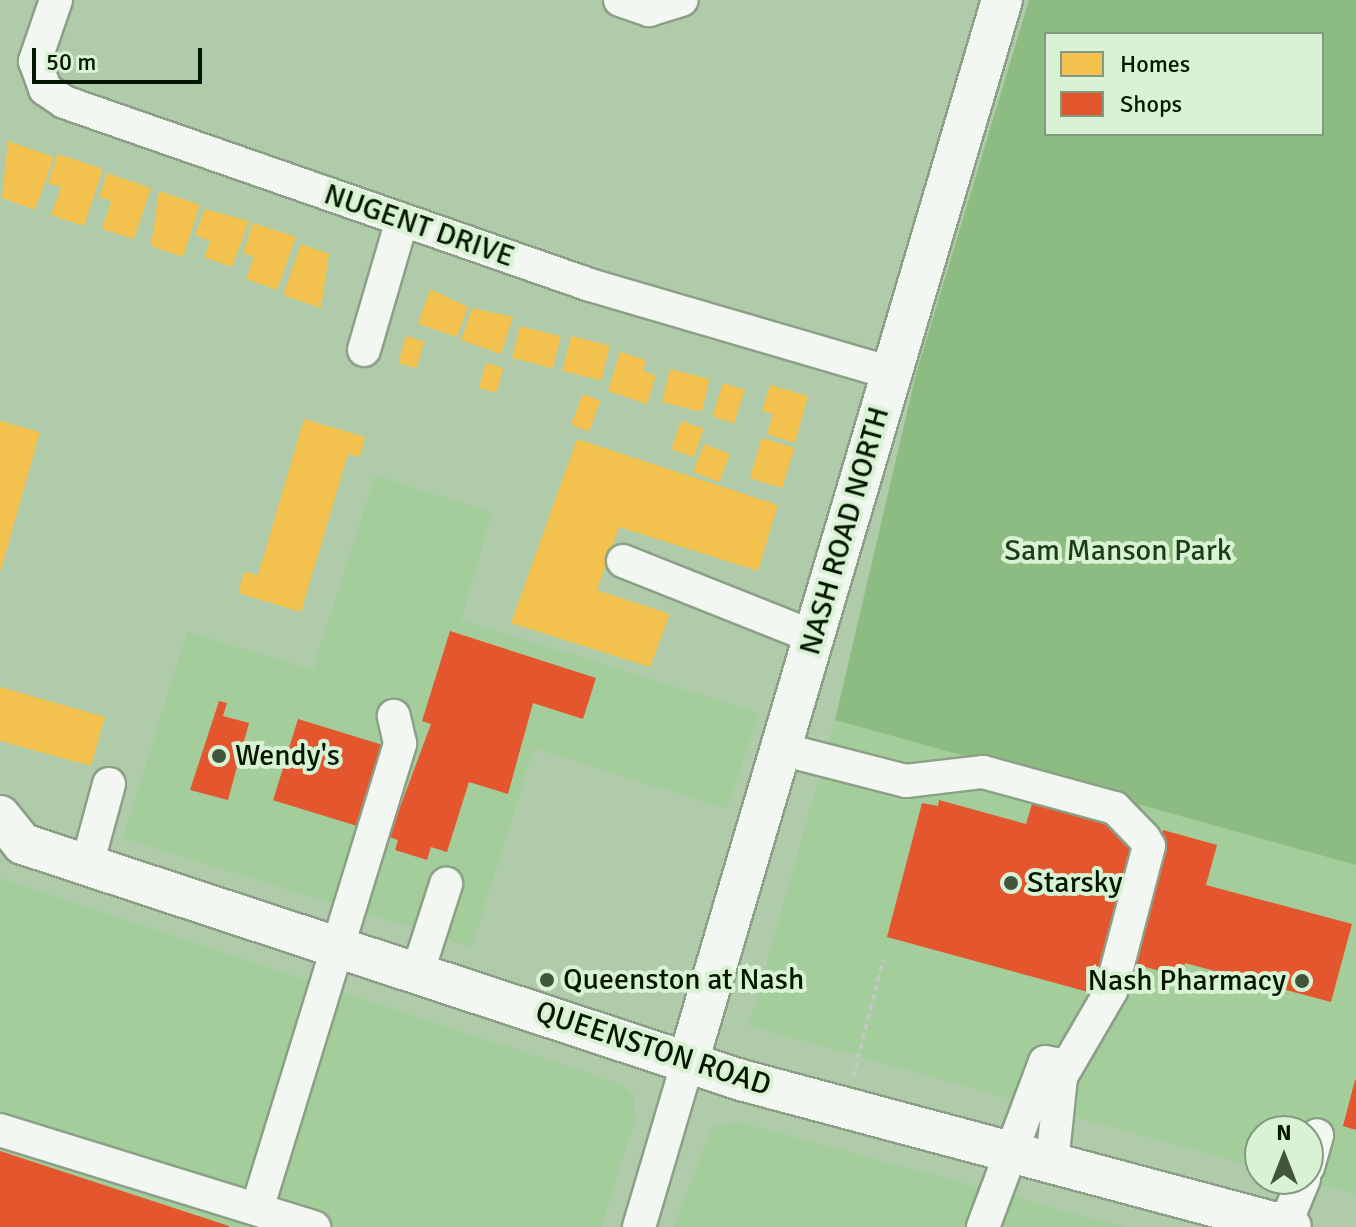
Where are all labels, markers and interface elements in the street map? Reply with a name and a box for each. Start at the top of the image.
scale bar [36,32,206,82]
legend [1044,32,1324,136]
text: 50 m [46,47,96,77]
text: Homes [1120,49,1190,79]
text: Shops [1120,89,1182,119]
street label: NUGENT DRIVE [319,177,519,275]
street label: NASH ROAD NORTH [792,403,898,659]
park label: Sam Manson Park [1004,533,1232,569]
place label: Wendy's [235,738,340,774]
marker: Wendy's [210,747,228,765]
place label: Starsky [1027,865,1123,901]
marker: Starsky [1002,874,1020,892]
place label: Queenston at Nash [563,962,804,998]
place label: Nash Pharmacy [1088,963,1286,999]
marker: Queenston at Nash [538,971,556,989]
marker: Nash Pharmacy [1293,972,1311,990]
street label: QUEENSTON ROAD [531,994,775,1104]
north arrow [1244,1115,1324,1195]
text: N [1276,1119,1292,1146]

